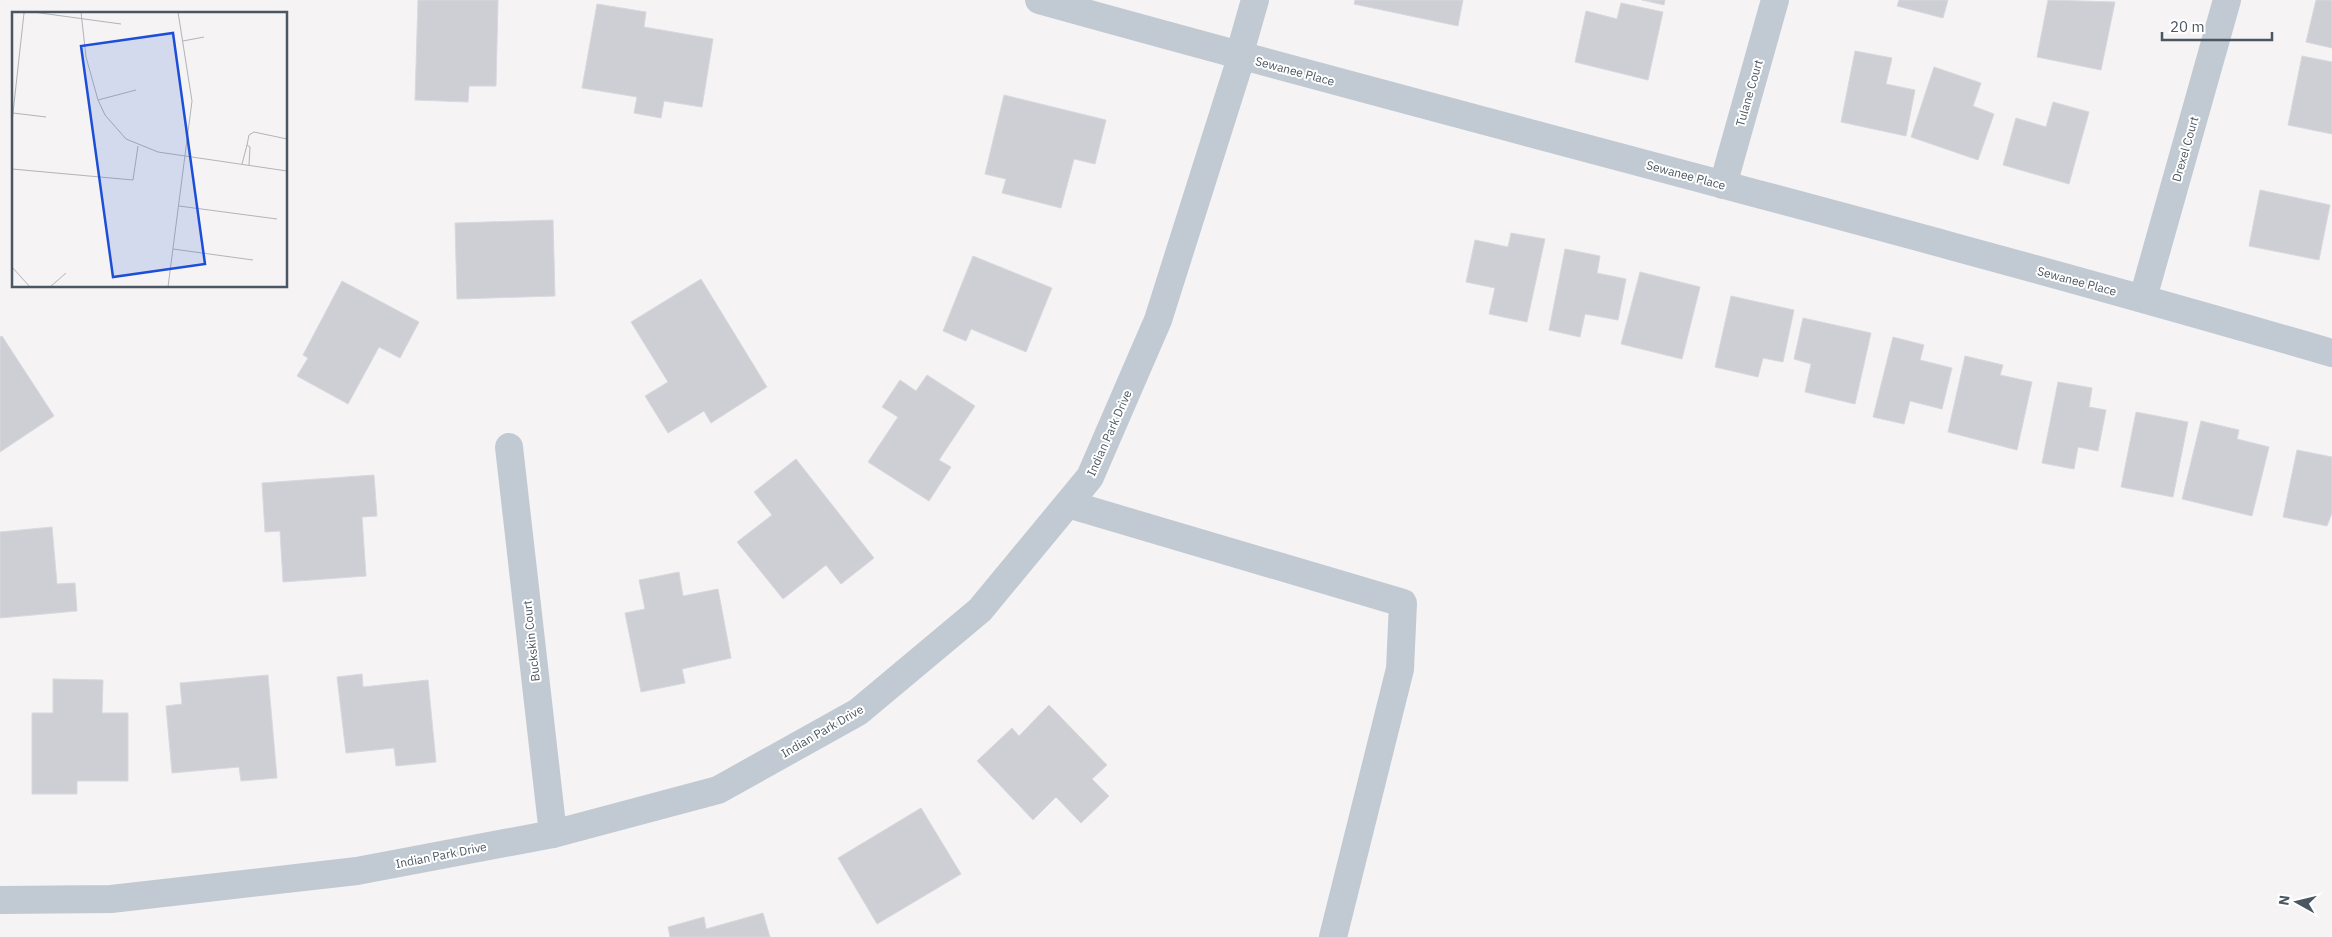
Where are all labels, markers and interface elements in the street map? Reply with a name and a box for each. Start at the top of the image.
scale bar [2162,10,2272,42]
inset map [12,12,288,288]
text: 20 m [2170,17,2205,36]
street label: Sewanee Place [1254,53,1337,89]
street label: Tulane Court [1732,58,1766,128]
street label: Drexel Court [2169,115,2201,183]
street label: Sewanee Place [1645,157,1728,193]
street label: Sewanee Place [2036,263,2119,299]
street label: Indian Park Drive [1083,387,1135,478]
street label: Buckskin Court [519,600,543,682]
street label: Indian Park Drive [778,701,866,761]
street label: Indian Park Drive [394,839,488,871]
north arrow [2272,877,2322,927]
text: N [2275,894,2294,906]

